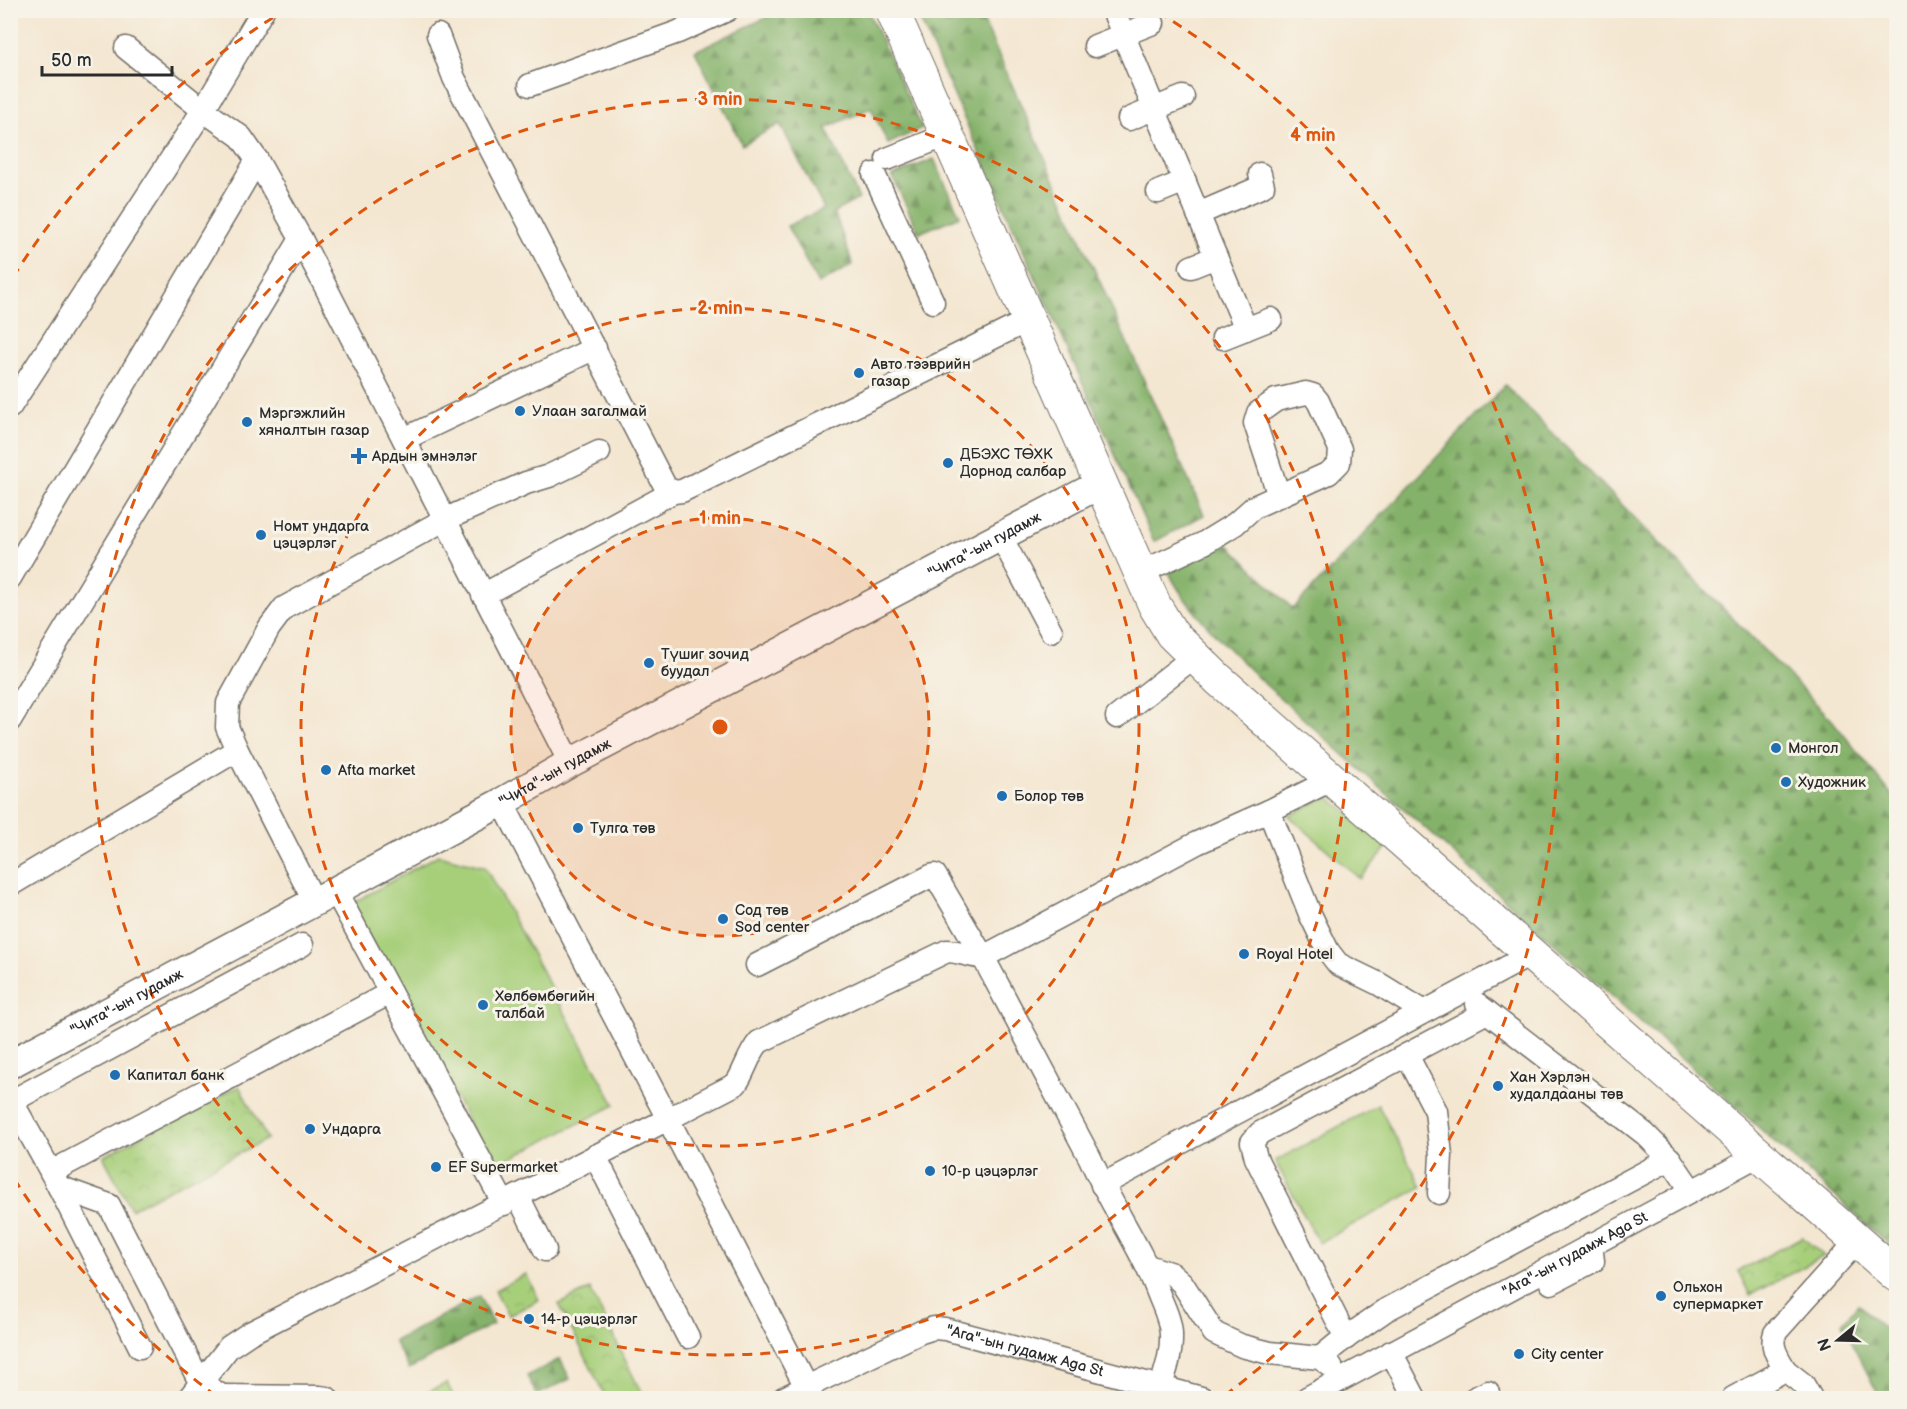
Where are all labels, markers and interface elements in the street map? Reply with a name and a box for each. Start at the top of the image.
scale bar [42,39,172,77]
text: 50 m [51,50,92,71]
text: 3 min [697,89,743,110]
text: 4 min [1290,125,1336,146]
text: 2 min [697,298,743,319]
place label: Авто тээврийн газар [870,355,971,391]
marker: Авто тээврийн газар [852,366,866,380]
place label: Улаан загалмай [532,402,647,421]
place label: Мэргэжлийн хяналтын газар [259,404,370,440]
marker: Улаан загалмай [513,404,527,418]
marker: Мэргэжлийн хяналтын газар [240,415,254,429]
place label: ДБЭХС ТӨХК Дорнод салбар [960,445,1067,481]
marker: Ардын эмнэлэг [350,447,368,465]
place label: Ардын эмнэлэг [371,447,478,466]
marker: ДБЭХС ТӨХК Дорнод салбар [941,456,955,470]
street label: "Чита"-ын гудамж [925,507,1045,582]
text: 1 min [699,508,741,529]
place label: Номт ундарга цэцэрлэг [273,517,369,553]
marker: Номт ундарга цэцэрлэг [254,528,268,542]
place label: Түшиг зочид буудал [661,645,749,681]
marker: Түшиг зочид буудал [642,656,656,670]
centre of rings [710,717,730,737]
street label: "Чита"-ын гудамж [496,733,615,811]
place label: Монгол [1788,739,1839,758]
marker: Монгол [1769,741,1783,755]
place label: Afta market [338,761,416,780]
marker: Afta market [319,763,333,777]
place label: Художник [1798,773,1866,792]
marker: Художник [1779,775,1793,789]
place label: Болор төв [1014,787,1084,806]
marker: Болор төв [995,789,1009,803]
place label: Тулга төв [590,819,656,838]
marker: Тулга төв [571,821,585,835]
place label: Сод төв Sod center [735,901,810,937]
marker: Сод төв Sod center [716,912,730,926]
place label: Royal Hotel [1256,945,1333,964]
marker: Royal Hotel [1237,947,1251,961]
street label: "Чита"-ын гудамж [67,964,187,1040]
place label: Хөлбөмбөгийн талбай [495,987,595,1023]
marker: Хөлбөмбөгийн талбай [476,998,490,1012]
place label: Капитал банк [127,1066,224,1085]
marker: Капитал банк [108,1068,122,1082]
place label: Хан Хэрлэн худалдааны төв [1510,1068,1623,1104]
marker: Хан Хэрлэн худалдааны төв [1491,1079,1505,1093]
place label: Ундарга [322,1120,381,1139]
marker: Ундарга [303,1122,317,1136]
place label: EF Supermarket [448,1158,558,1177]
marker: EF Supermarket [429,1160,443,1174]
place label: 10-р цэцэрлэг [942,1162,1038,1181]
marker: 10-р цэцэрлэг [923,1164,937,1178]
street label: "Ага"-ын гудамж Aga St [1499,1207,1651,1301]
place label: Ольхон супермаркет [1673,1278,1763,1314]
marker: Ольхон супермаркет [1654,1289,1668,1303]
place label: 14-р цэцэрлэг [541,1310,638,1329]
north arrow [1808,1310,1868,1370]
marker: 14-р цэцэрлэг [522,1312,536,1326]
street label: "Ага"-ын гудамж Aga St [944,1320,1106,1381]
text: N [1814,1336,1836,1353]
place label: City center [1531,1345,1604,1364]
marker: City center [1512,1347,1526,1361]

